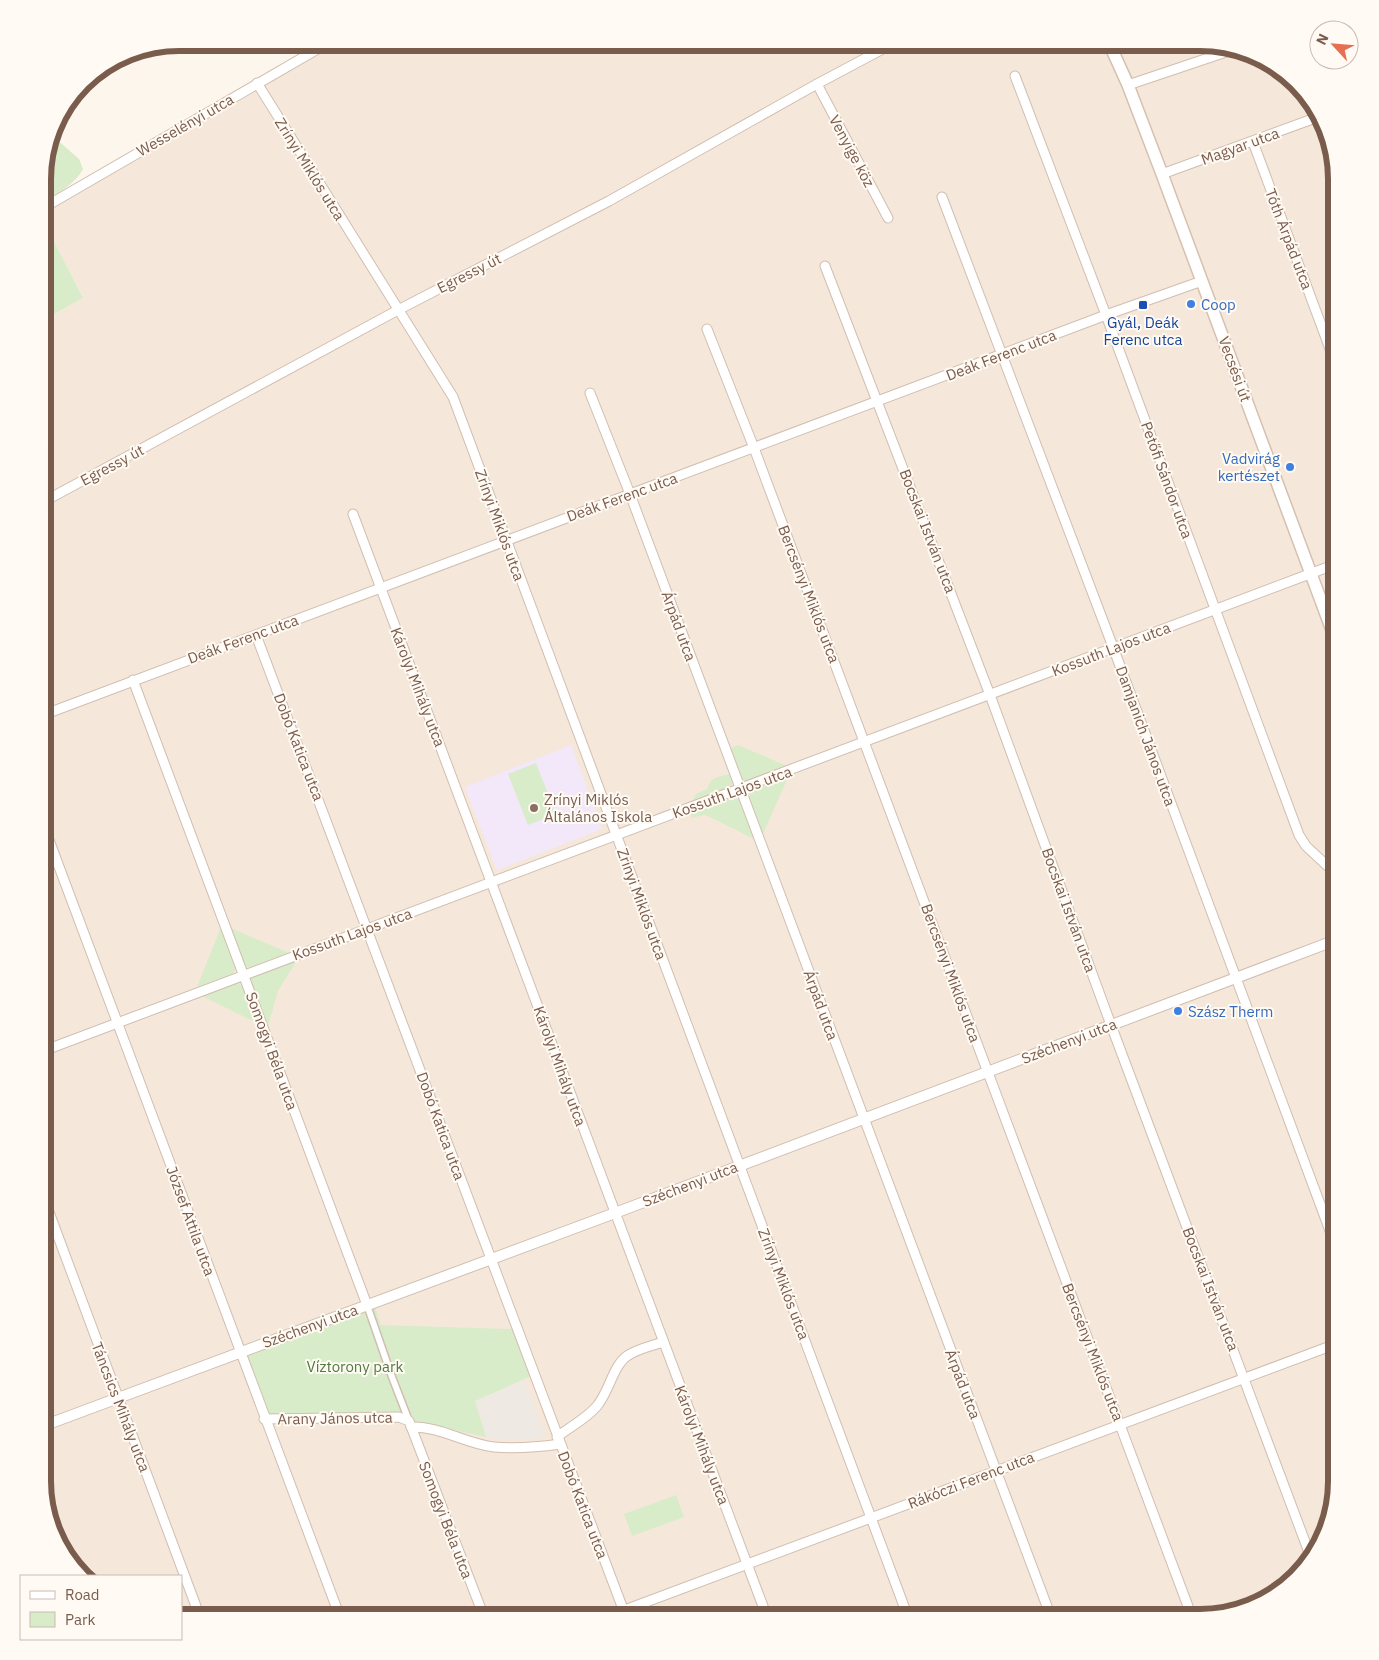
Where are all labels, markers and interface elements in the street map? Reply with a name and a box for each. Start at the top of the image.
north arrow [1309,20,1359,70]
text: N [1312,31,1333,48]
street label: Wesselényi utca [133,90,237,160]
street label: Venyige köz [825,112,879,190]
street label: Zrínyi Miklós utca [271,114,349,224]
street label: Magyar utca [1198,123,1282,169]
street label: Tóth Árpád utca [1261,186,1317,292]
street label: Egressy út [434,249,504,297]
place label: Coop [1201,295,1236,314]
marker: Coop [1185,298,1197,310]
marker: Gyál, Deák Ferenc utca [1137,299,1149,311]
place label: Gyál, Deák Ferenc utca [1104,313,1182,349]
street label: Deák Ferenc utca [943,325,1059,385]
street label: Vecsési út [1214,334,1256,404]
street label: Petőfi Sándor utca [1137,419,1197,541]
street label: Egressy út [77,440,147,490]
place label: Vadvirág kertészet [1218,449,1280,485]
marker: Vadvirág kertészet [1284,461,1296,473]
street label: Bocskai István utca [896,466,960,596]
street label: Zrínyi Miklós utca [471,467,529,583]
street label: Deák Ferenc utca [564,468,680,526]
street label: Bercsényi Miklós utca [774,522,844,666]
street label: Árpád utca [658,588,700,664]
street label: Deák Ferenc utca [185,610,301,668]
street label: Kossuth Lajos utca [1049,618,1173,680]
street label: Károlyi Mihály utca [386,625,450,749]
street label: Damjanich János utca [1112,663,1180,809]
street label: Dobó Katica utca [270,690,328,804]
street label: Kossuth Lajos utca [670,762,794,822]
place label: Zrínyi Miklós Általános Iskola [544,790,652,826]
marker: Zrínyi Miklós Általános Iskola [528,802,540,814]
street label: Bocskai István utca [1038,845,1100,975]
street label: Zrínyi Miklós utca [613,846,671,962]
street label: Bercsényi Miklós utca [917,901,985,1045]
street label: Kossuth Lajos utca [290,904,414,964]
street label: Árpád utca [800,967,842,1043]
street label: Somogyi Béla utca [242,989,302,1113]
place label: Szász Therm [1188,1002,1273,1021]
street label: Károlyi Mihály utca [529,1003,591,1129]
marker: Szász Therm [1172,1005,1184,1017]
street label: Széchenyi utca [1019,1014,1119,1068]
street label: Dobó Katica utca [413,1069,469,1183]
street label: Széchenyi utca [640,1157,740,1211]
street label: József Attila utca [162,1163,220,1279]
street label: Bocskai István utca [1179,1224,1243,1354]
street label: Zrínyi Miklós utca [754,1226,814,1342]
street label: Bercsényi Miklós utca [1058,1280,1128,1424]
street label: Széchenyi utca [260,1300,360,1352]
street label: Táncsics Mihály utca [87,1339,155,1475]
street label: Árpád utca [941,1346,985,1422]
park label: Víztorony park [307,1357,404,1376]
street label: Károlyi Mihály utca [670,1383,734,1507]
street label: Arany János utca [277,1407,393,1429]
street label: Rákóczi Ferenc utca [905,1447,1037,1513]
street label: Dobó Katica utca [554,1448,612,1562]
street label: Somogyi Béla utca [415,1459,477,1581]
legend [20,1575,182,1640]
text: Road [65,1585,100,1604]
text: Park [65,1610,95,1629]

